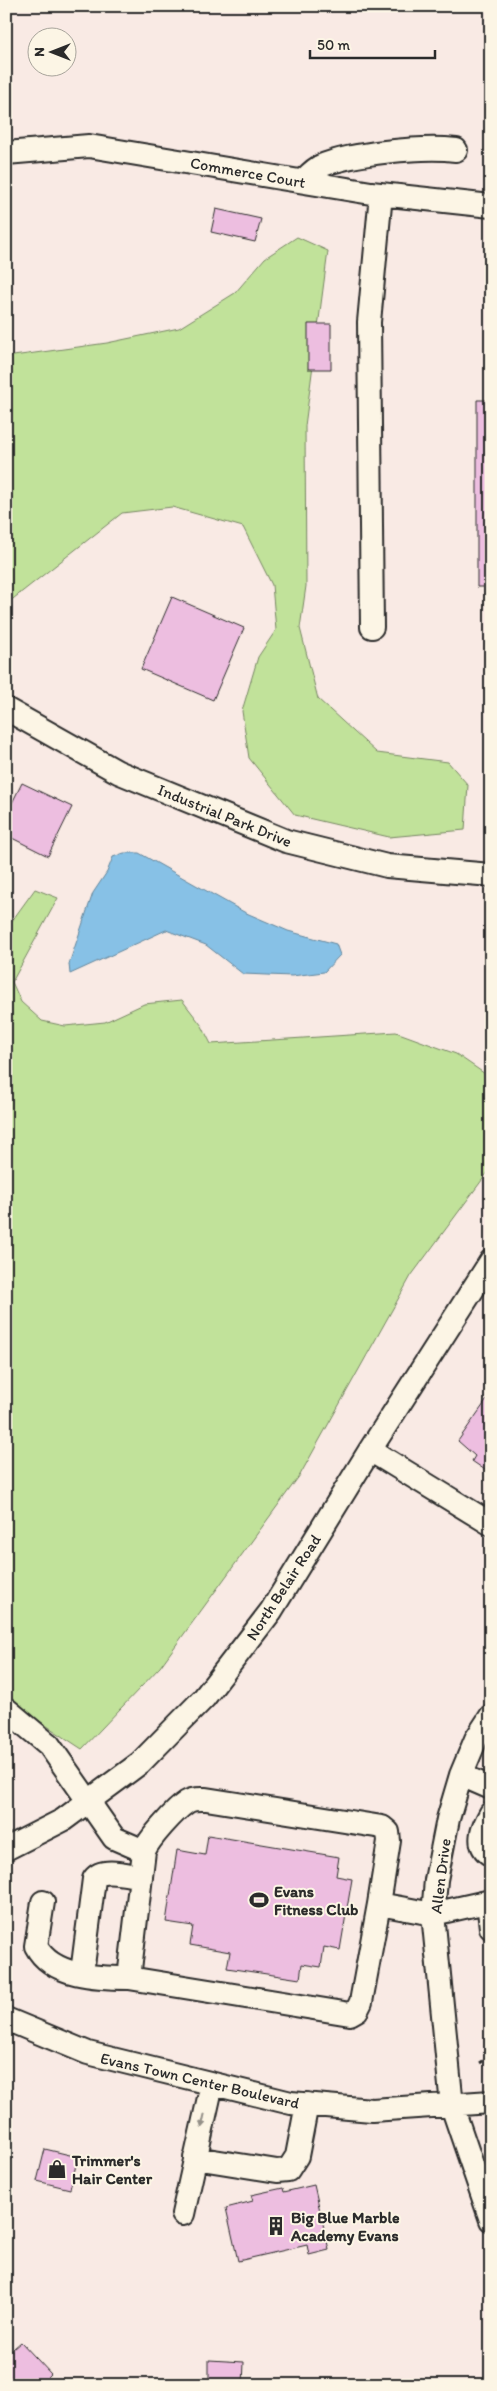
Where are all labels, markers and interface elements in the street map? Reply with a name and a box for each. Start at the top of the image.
north arrow [28,28,78,78]
scale bar [310,28,434,60]
text: 50 m [317,36,350,54]
text: N [31,47,48,57]
street label: Commerce Court [189,153,307,192]
street label: Industrial Park Drive [155,780,295,851]
street label: North Belair Road [242,1530,325,1644]
street label: Allen Drive [426,1837,455,1915]
place label: Evans Fitness Club [274,1882,358,1919]
sports icon: Evans Fitness Club [248,1889,270,1911]
street label: Evans Town Center Boulevard [99,2048,302,2113]
one-way arrow [199,2113,207,2128]
place label: Trimmer's Hair Center [71,2151,153,2188]
shop icon: Trimmer's Hair Center [46,2158,68,2180]
place label: Big Blue Marble Academy Evans [290,2208,400,2246]
building icon: Big Blue Marble Academy Evans [265,2215,287,2237]

